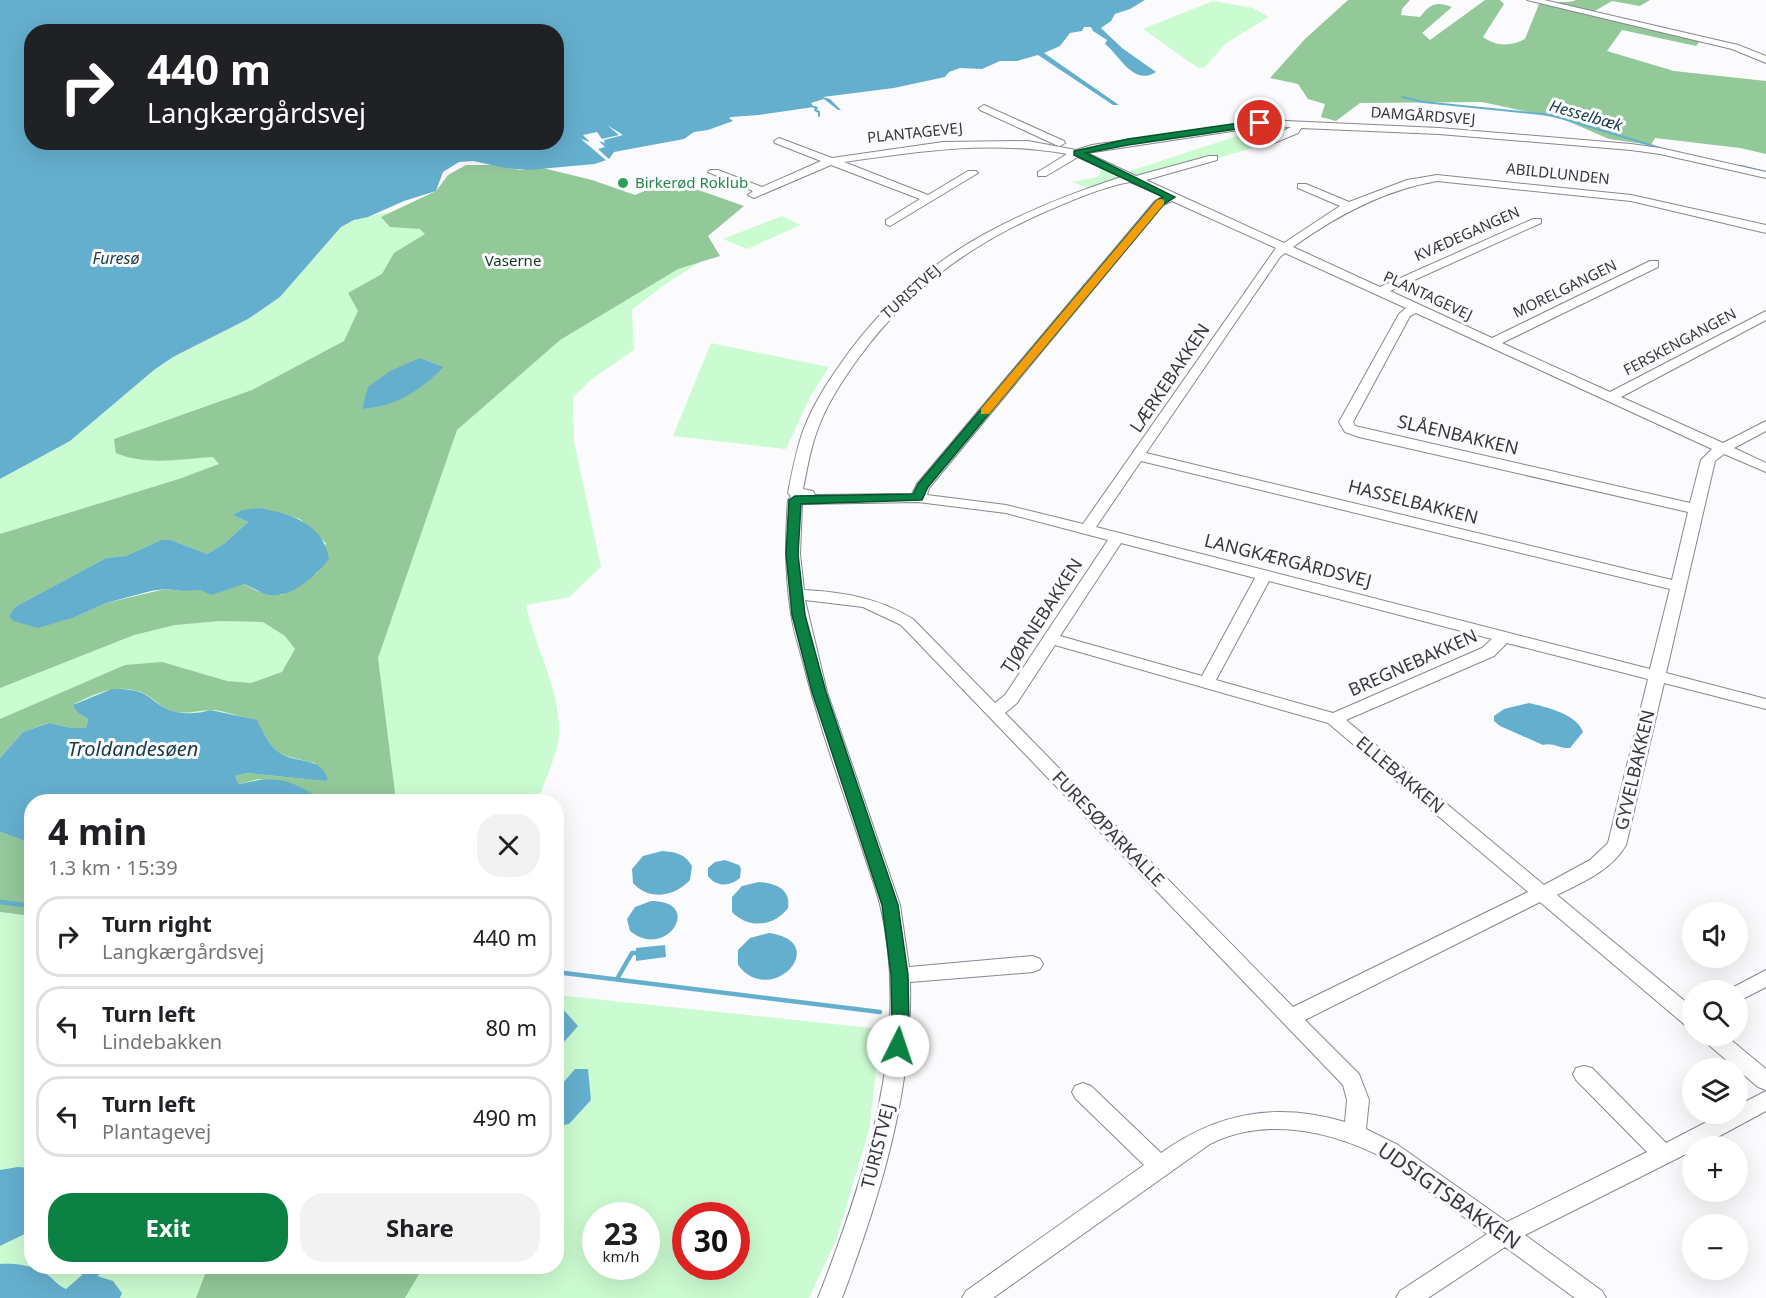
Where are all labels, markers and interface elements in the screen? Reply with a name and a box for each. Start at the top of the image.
text: 440 m [147,40,271,97]
icon: right [48,48,126,126]
text: Langkærgårdsvej [147,94,366,131]
water label: Hesselbæk [1547,94,1626,136]
pin [1234,97,1285,148]
street label: DAMGÅRDSVEJ [1370,101,1476,129]
icon: arrive [1243,106,1276,139]
street label: PLANTAGEVEJ [866,117,964,147]
street label: ABILDLUNDEN [1505,158,1611,188]
place label: Birkerød Roklub [635,172,748,192]
marker: Birkerød Roklub [616,176,630,190]
street label: KVÆDEGANGEN [1411,201,1522,265]
water label: Furesø [93,247,139,269]
park label: Vaserne [485,250,541,270]
street label: MORELGANGEN [1509,254,1620,322]
street label: TURISTVEJ [877,260,944,323]
street label: PLANTAGEVEJ [1381,266,1476,324]
street label: FERSKENGANGEN [1620,303,1740,379]
street label: LÆRKEBAKKEN [1124,318,1215,437]
street label: SLÅENBAKKEN [1395,408,1521,460]
street label: HASSELBAKKEN [1346,473,1481,529]
street label: LANGKÆRGÅRDSVEJ [1202,528,1374,592]
street label: TJØRNEBAKKEN [995,553,1087,678]
street label: BREGNEBAKKEN [1344,623,1481,701]
street label: GYVELBAKKEN [1609,707,1660,832]
street label: ELLEBAKKEN [1352,730,1450,818]
water label: Troldandesøen [68,735,198,762]
street label: FURESØPARKALLE [1047,765,1170,891]
text: 4 min [48,807,147,856]
button: close [477,814,540,877]
text: 1.3 km · 15:39 [48,854,178,881]
map controls [1682,902,1748,1280]
button: sound [1682,902,1748,968]
text: Turn right [102,908,212,938]
icon: right [51,920,84,953]
text: 440 m [473,922,537,952]
text: Langkærgårdsvej [102,938,264,965]
button: search [1682,980,1748,1046]
text: Turn left [102,998,196,1028]
icon: left [51,1010,84,1043]
text: 80 m [486,1012,537,1042]
position arrow [866,1014,930,1078]
text: Lindebakken [102,1028,222,1055]
button: layers [1682,1058,1748,1124]
text: Turn left [102,1088,196,1118]
icon: left [51,1100,84,1133]
street label: TURISTVEJ [855,1101,899,1191]
text: 490 m [473,1102,537,1132]
text: Plantagevej [102,1118,211,1145]
street label: UDSIGTSBAKKEN [1373,1135,1527,1255]
button: + [1682,1136,1748,1202]
button: Exit [48,1193,288,1262]
button: Share [300,1193,540,1262]
speed limit sign: 30 [672,1202,750,1280]
text: 23 [604,1213,638,1254]
button: − [1682,1214,1748,1280]
text: km/h [603,1246,639,1266]

